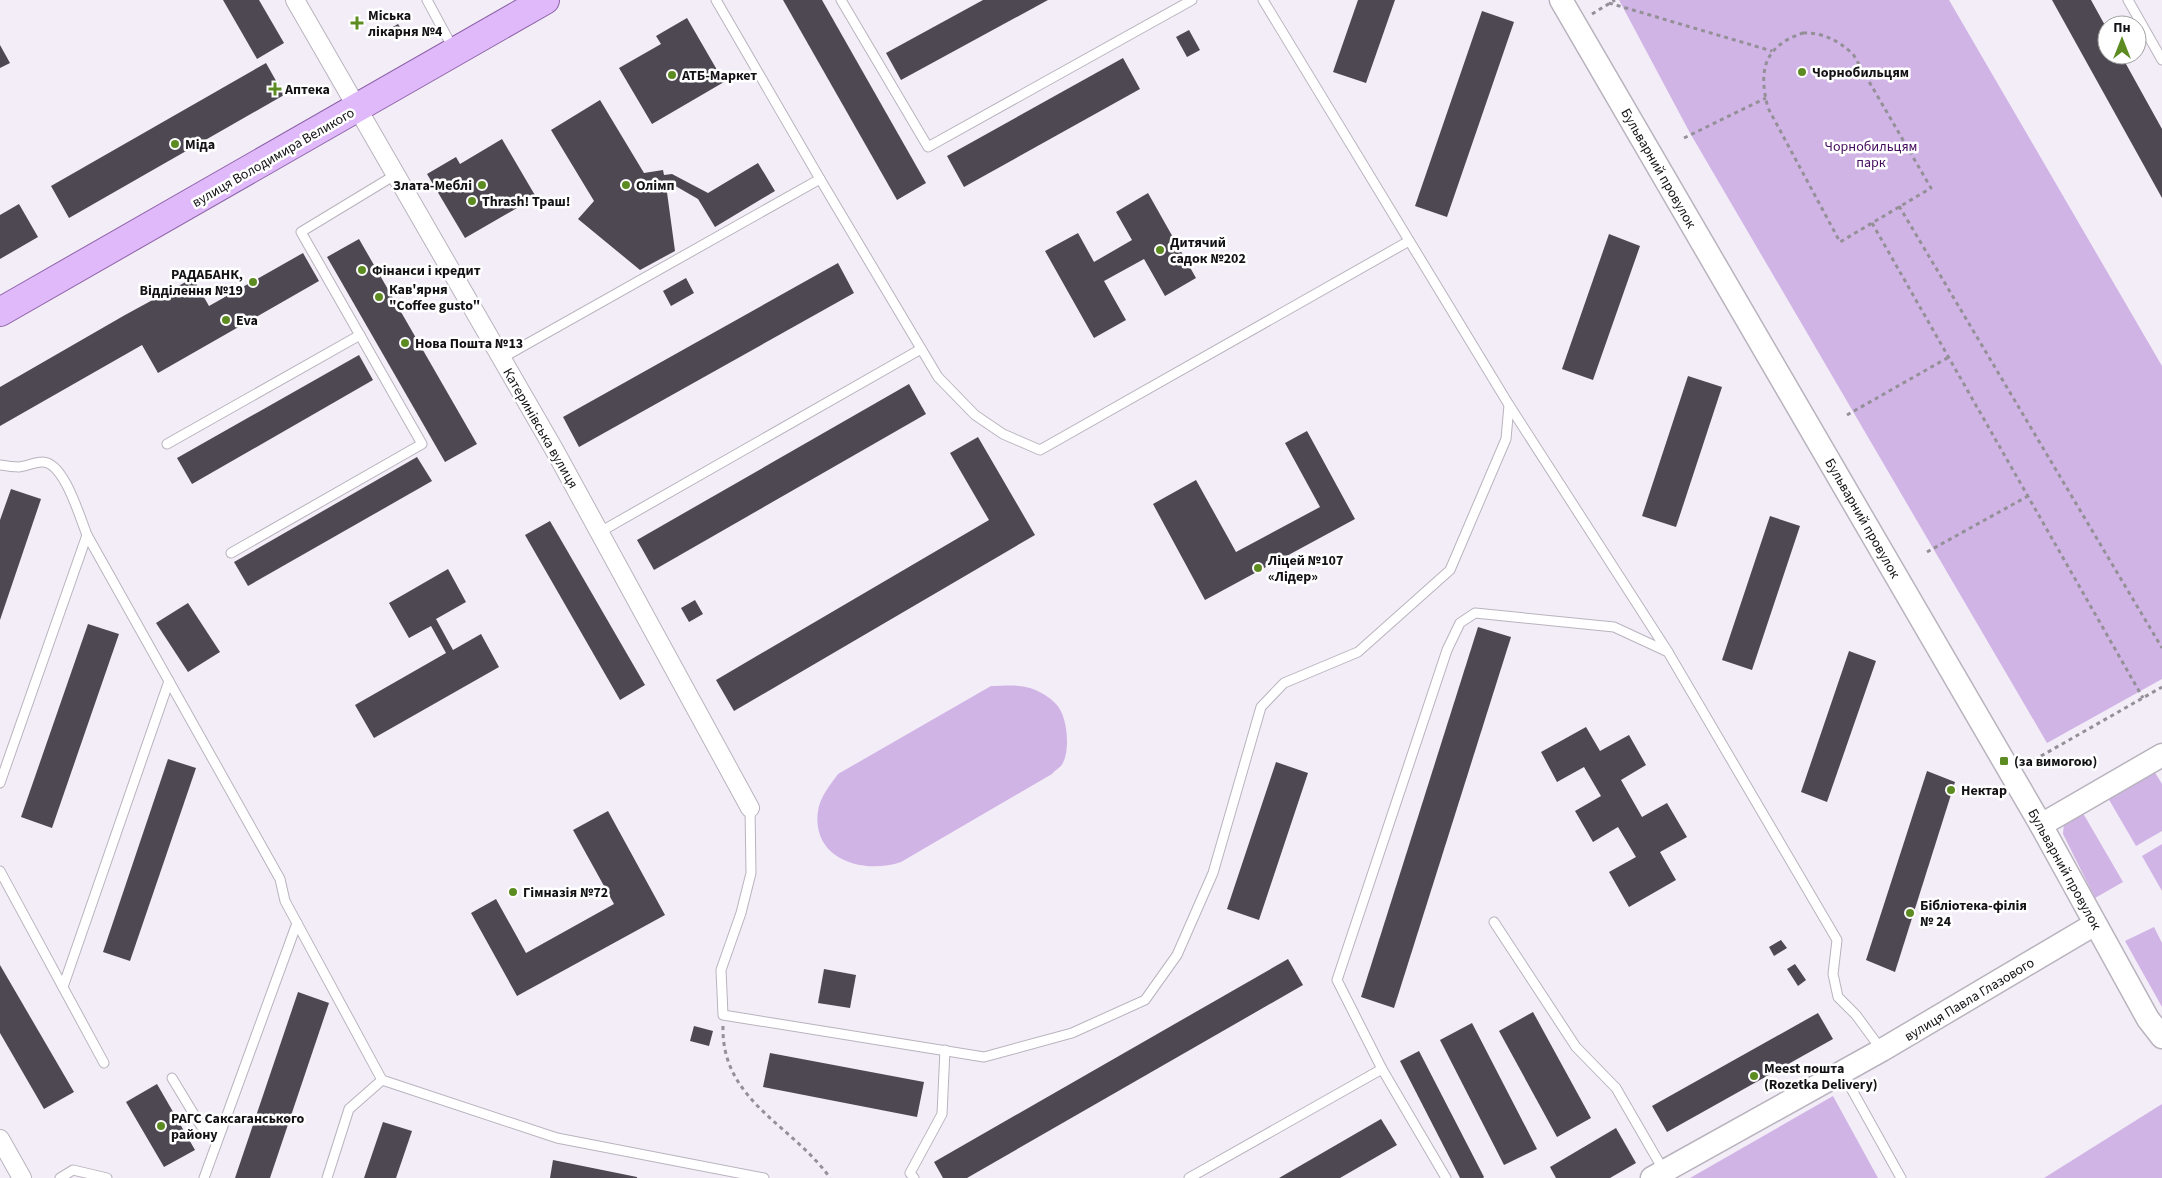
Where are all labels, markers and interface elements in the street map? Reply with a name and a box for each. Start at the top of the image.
place label: Міська лікарня №4 [368,6,443,42]
north arrow [2097,15,2147,65]
marker: Міська лікарня №4 [350,16,364,30]
text: Пн [2113,18,2131,38]
place label: Чорнобильцям [1812,63,1909,83]
place label: АТБ-Маркет [681,66,757,86]
marker: Чорнобильцям [1796,66,1808,78]
marker: АТБ-Маркет [666,69,678,81]
place label: Аптека [284,80,330,100]
marker: Аптека [269,83,281,95]
street label: вулиця Володимира Великого [189,103,358,213]
street label: Бульварний провулок [1616,105,1701,232]
place label: Міда [185,135,215,155]
park label: Чорнобильцям парк [1825,137,1917,173]
marker: Міда [169,138,181,150]
place label: Злата-Меблі [393,176,472,196]
place label: Олімп [636,176,675,196]
marker: Злата-Меблі [476,179,488,191]
marker: Олімп [620,179,632,191]
place label: Thrash! Траш! [482,192,571,212]
marker: Thrash! Траш! [466,195,478,207]
place label: Дитячий садок №202 [1170,233,1246,269]
marker: Дитячий садок №202 [1154,244,1166,256]
place label: Фінанси і кредит [372,261,481,281]
marker: Фінанси і кредит [356,264,368,276]
place label: РАДАБАНК, Відділення №19 [140,265,243,301]
marker: РАДАБАНК, Відділення №19 [247,276,259,288]
place label: Кав'ярня "Coffee gusto" [389,280,480,316]
marker: Кав'ярня "Coffee gusto" [373,291,385,303]
place label: Eva [236,311,258,331]
marker: Eva [220,314,232,326]
place label: Нова Пошта №13 [415,334,523,354]
marker: Нова Пошта №13 [399,337,411,349]
street label: Катеринівська вулиця [497,365,583,492]
street label: Бульварний провулок [1820,455,1905,582]
place label: Ліцей №107 «Лідер» [1267,551,1343,587]
marker: Ліцей №107 «Лідер» [1252,562,1264,574]
place label: (за вимогою) [2014,752,2097,772]
marker: (за вимогою) [1998,755,2010,767]
place label: Нектар [1961,781,2007,801]
marker: Нектар [1945,784,1957,796]
street label: Бульварний провулок [2022,805,2106,934]
place label: Гімназія №72 [523,883,608,903]
marker: Гімназія №72 [507,886,519,898]
place label: Бібліотека-філія № 24 [1920,896,2027,932]
marker: Бібліотека-філія № 24 [1904,907,1916,919]
street label: вулиця Павла Глазового [1901,953,2038,1047]
place label: Meest пошта (Rozetka Delivery) [1764,1059,1878,1095]
marker: Meest пошта (Rozetka Delivery) [1748,1070,1760,1082]
place label: РАГС Саксаганського району [171,1109,305,1145]
marker: РАГС Саксаганського району [155,1120,167,1132]

